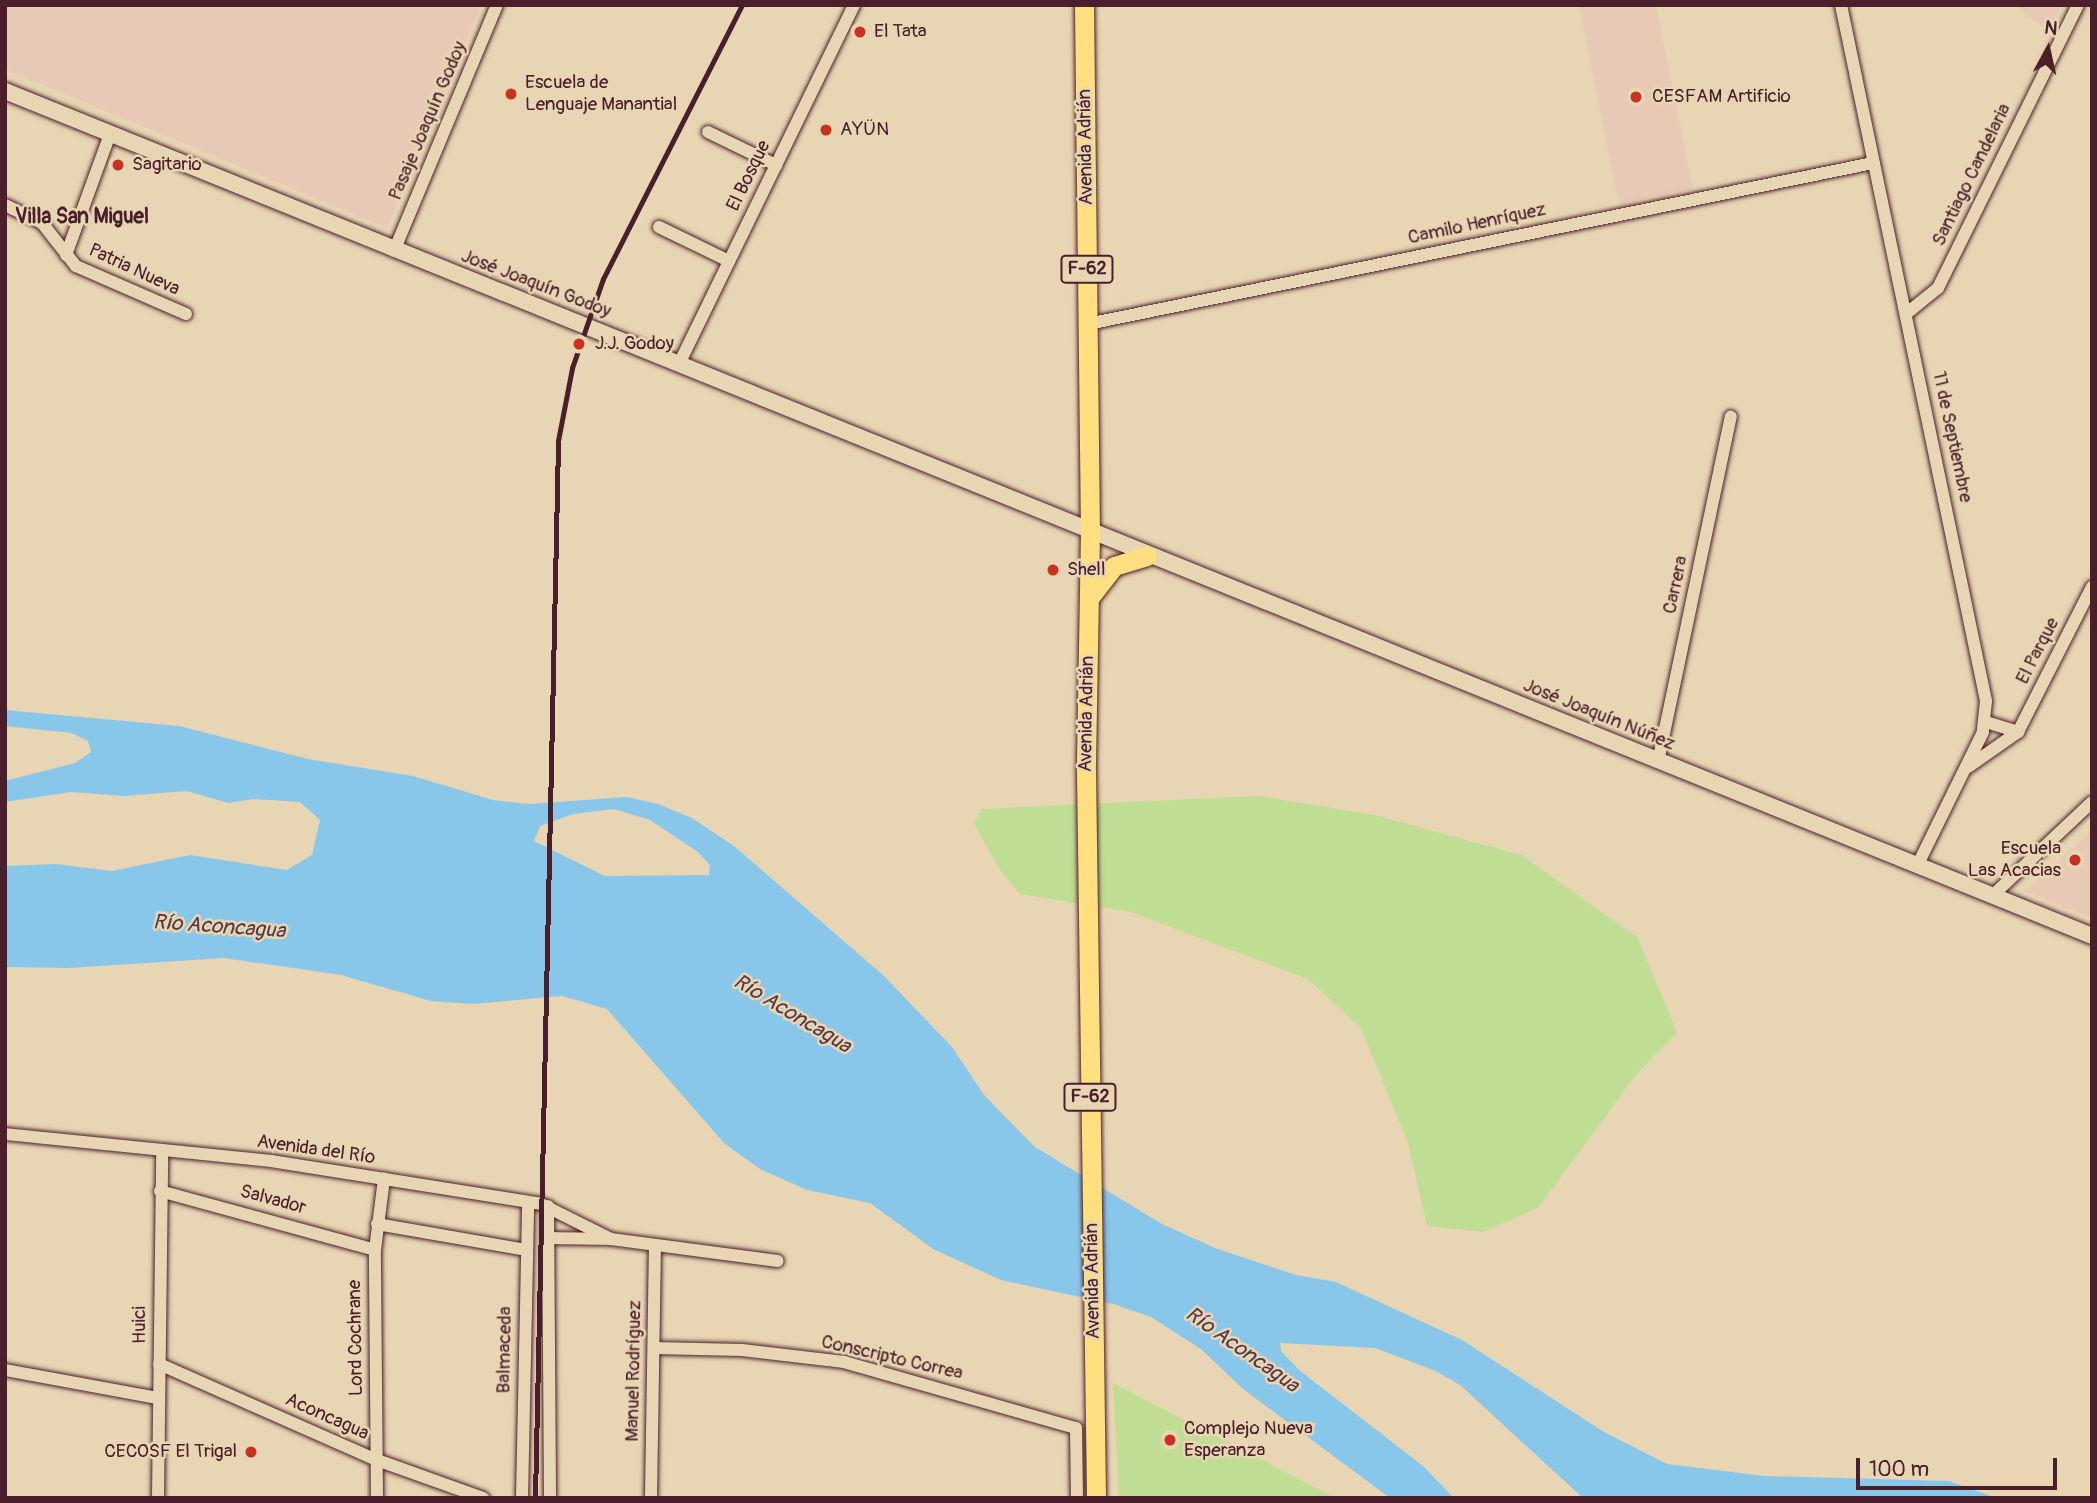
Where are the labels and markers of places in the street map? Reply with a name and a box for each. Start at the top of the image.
place label: El Tata [874,21,927,43]
marker: El Tata [852,24,868,40]
place label: Escuela de Lenguaje Manantial [525,72,677,116]
marker: Escuela de Lenguaje Manantial [503,86,519,102]
place label: CESFAM Artificio [1652,86,1791,108]
marker: CESFAM Artificio [1626,87,1646,107]
place label: AYÜN [840,119,889,141]
marker: AYÜN [818,122,834,138]
place label: Sagitario [132,154,202,176]
marker: Sagitario [110,157,126,173]
place label: J.J. Godoy [595,333,674,355]
marker: J.J. Godoy [569,334,589,354]
place label: Shell [1067,559,1105,581]
marker: Shell [1045,562,1061,578]
place label: Escuela Las Acacias [1968,838,2061,882]
marker: Escuela Las Acacias [2067,852,2083,868]
place label: Complejo Nueva Esperanza [1184,1418,1313,1462]
marker: Complejo Nueva Esperanza [1162,1432,1178,1448]
place label: CECOSF El Trigal [104,1441,237,1463]
marker: CECOSF El Trigal [243,1444,259,1460]

